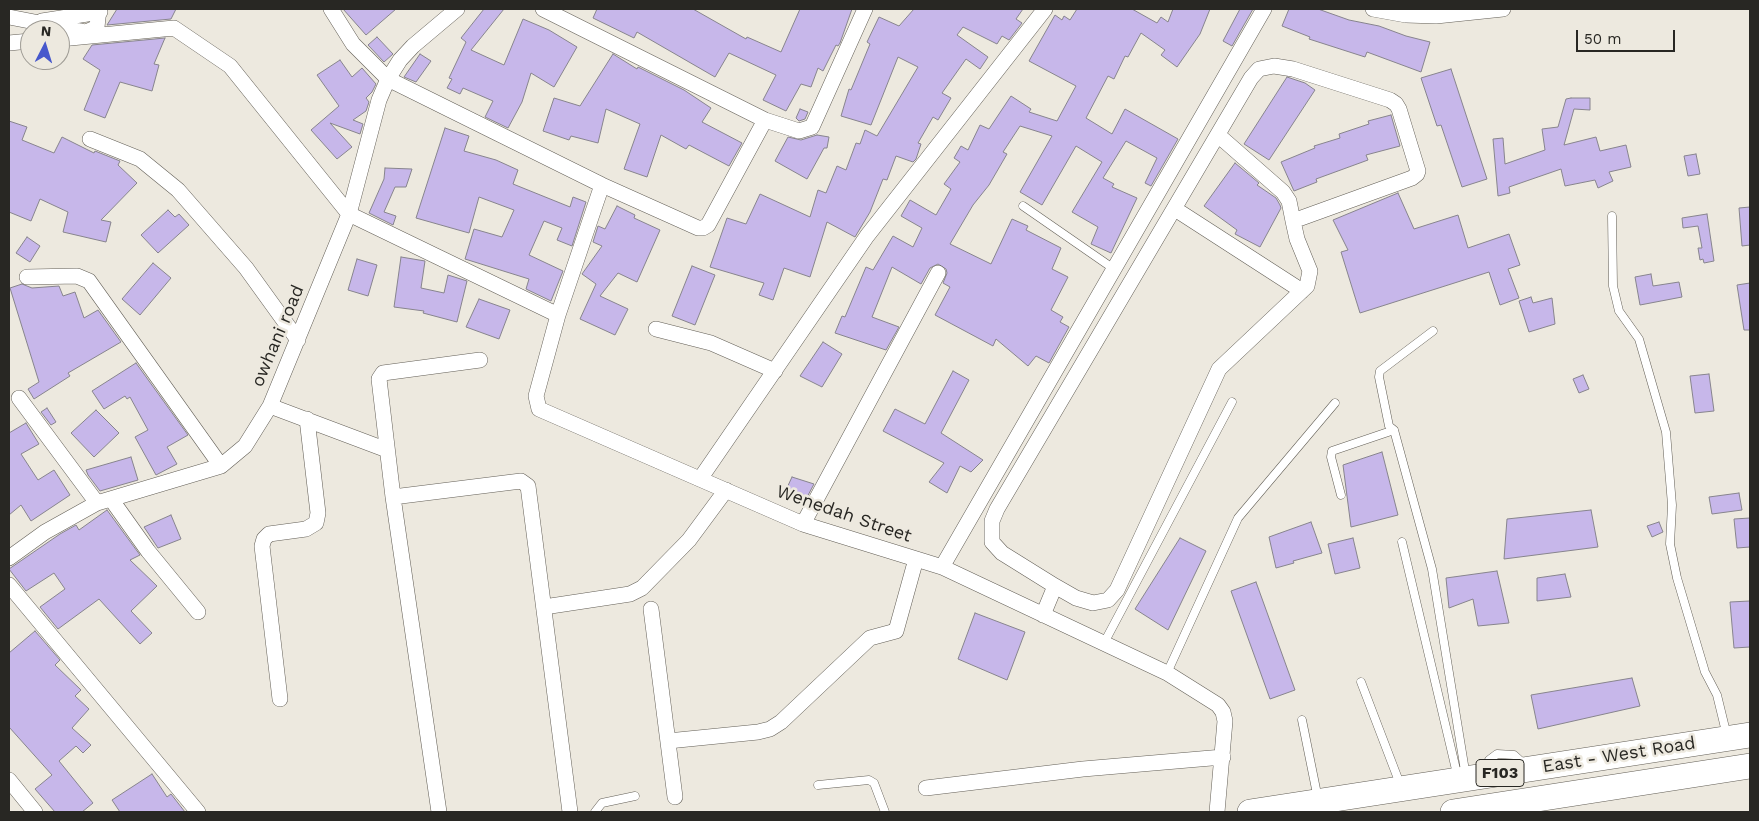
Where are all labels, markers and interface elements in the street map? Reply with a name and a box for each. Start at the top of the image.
north arrow [20,20,70,70]
scale bar [1579,20,1678,52]
text: N [40,23,52,39]
text: 50 m [1584,30,1621,48]
street label: owhani road [247,282,309,390]
street label: Wenedah Street [774,481,914,547]
street label: East - West Road [1541,732,1697,778]
road number: F103 [1476,760,1524,786]

